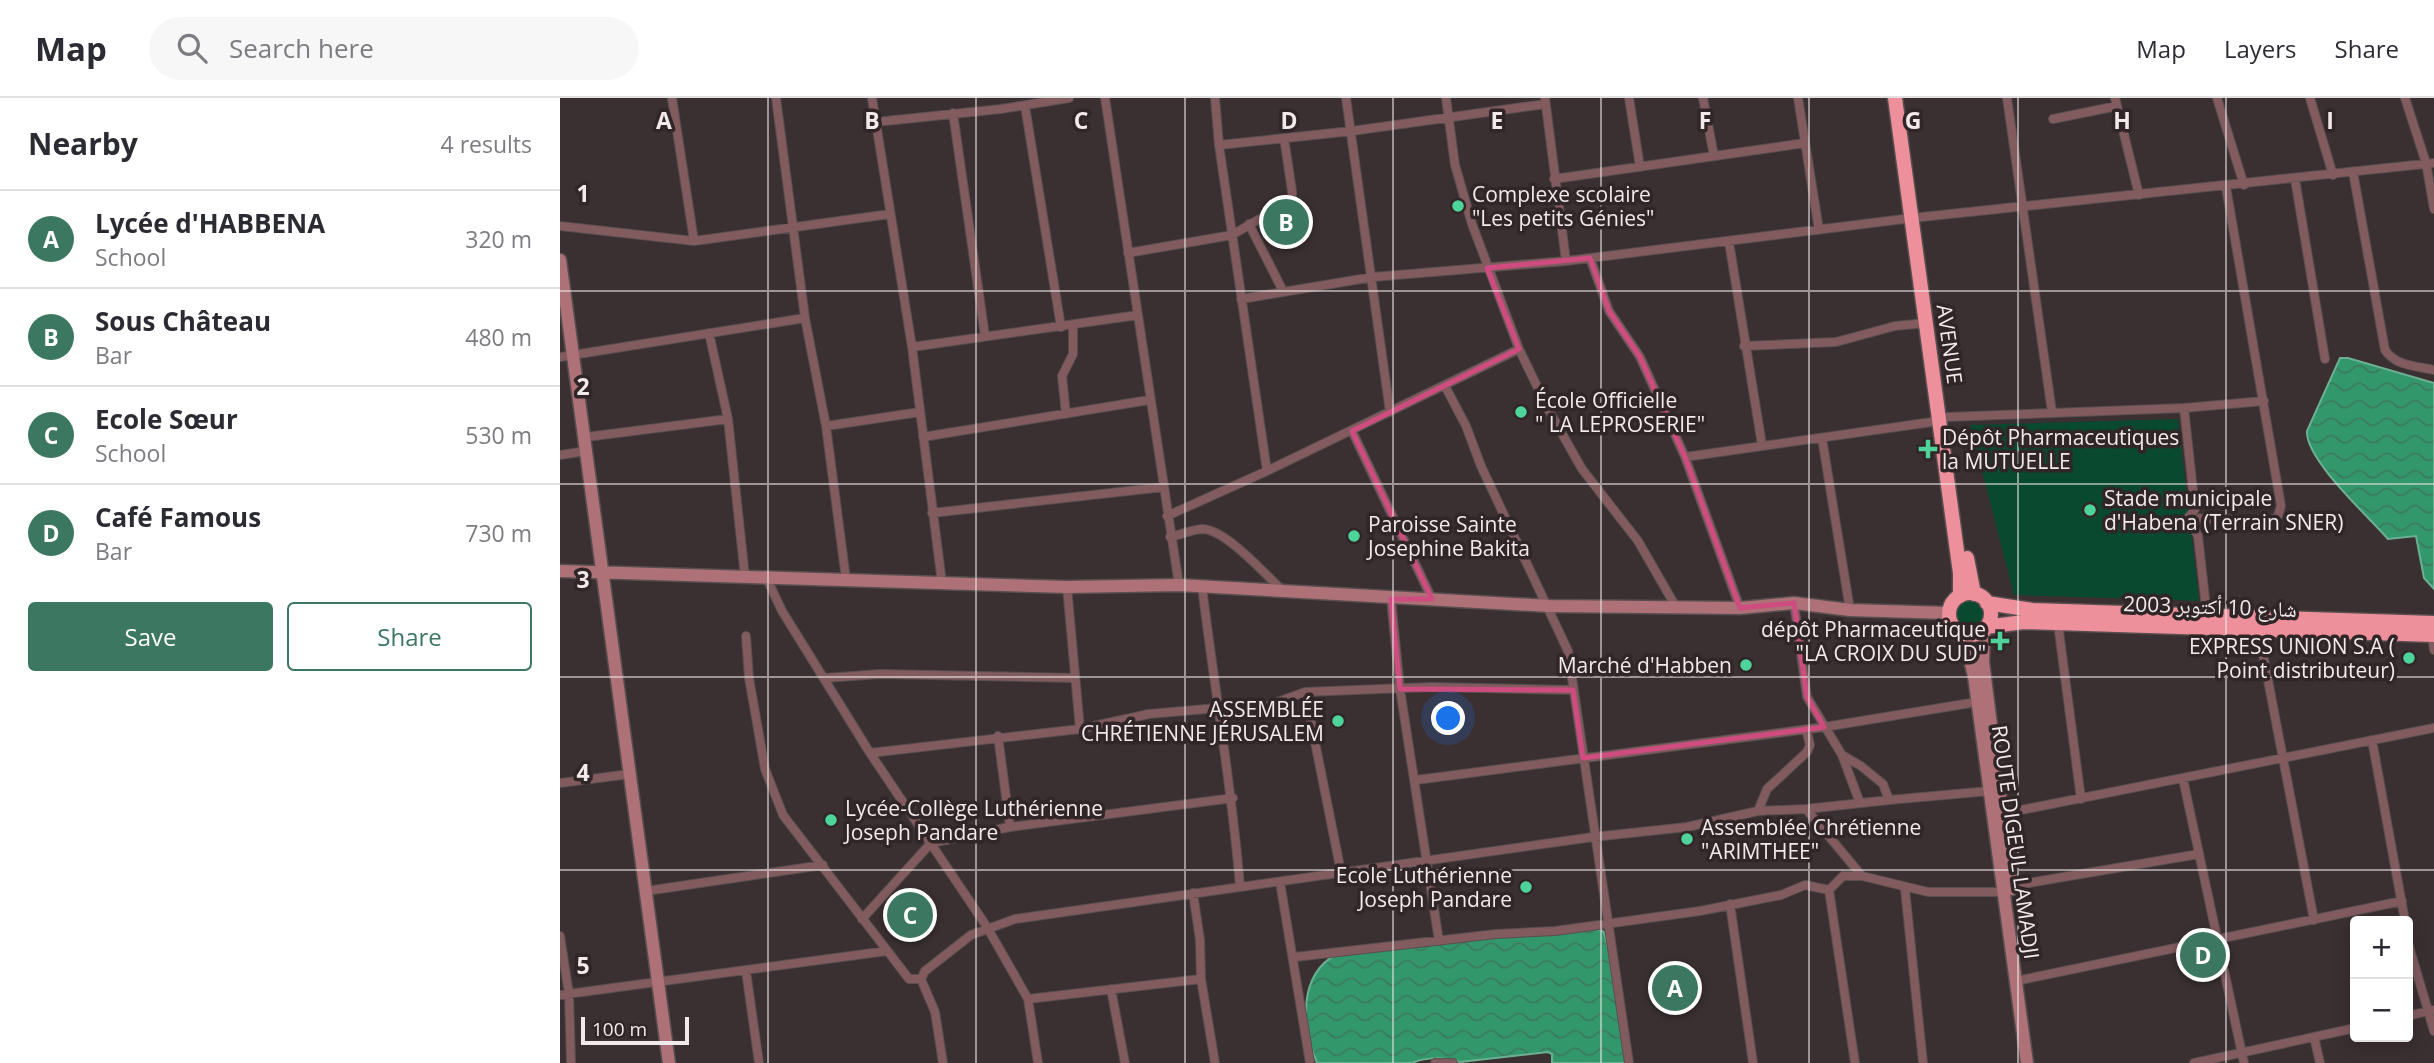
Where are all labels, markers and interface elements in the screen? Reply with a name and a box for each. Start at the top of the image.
search box [149,17,639,80]
text: Map [35,26,107,71]
icon: search [173,29,211,67]
text: Search here [229,30,374,66]
text: Map [2136,32,2186,65]
text: Layers [2224,32,2297,65]
text: Share [2335,32,2399,65]
text: A [656,104,672,136]
text: B [864,104,880,136]
text: C [1074,104,1088,136]
text: D [1280,104,1298,136]
text: E [1491,104,1503,136]
text: F [1699,104,1711,136]
text: G [1905,104,1921,136]
text: H [2113,104,2131,136]
text: I [2326,104,2334,136]
text: Nearby [28,123,138,164]
text: 4 results [441,128,532,160]
text: 1 [576,177,590,209]
place label: Complexe scolaire "Les petits Génies" [1472,180,1654,232]
pin: B [1263,196,1309,248]
marker: Complexe scolaire "Les petits Génies" [1450,198,1466,214]
text: Lycée d'HABBENA [95,205,325,241]
text: A [43,223,59,255]
text: 320 m [465,223,532,255]
text: School [95,241,166,273]
street label: AVENUE [1931,302,1969,386]
text: Sous Château [95,303,271,339]
text: B [43,321,59,353]
text: 480 m [465,321,532,353]
text: Bar [95,339,132,371]
text: 2 [576,370,590,402]
place label: École Officielle " LA LEPROSERIE" [1535,386,1705,438]
text: Ecole Sœur [95,401,238,437]
marker: École Officielle " LA LEPROSERIE" [1513,404,1529,420]
text: C [44,419,58,451]
text: 530 m [465,419,532,451]
place label: Dépôt Pharmaceutiques la MUTUELLE [1942,423,2179,475]
text: School [95,437,166,469]
marker: Dépôt Pharmaceutiques la MUTUELLE [1920,441,1936,457]
place label: Stade municipale d'Habena (Terrain SNER) [2104,484,2343,536]
text: Café Famous [95,499,261,535]
marker: Stade municipale d'Habena (Terrain SNER) [2082,502,2098,518]
place label: Paroisse Sainte Josephine Bakita [1366,510,1530,562]
text: D [42,517,60,549]
text: 730 m [465,517,532,549]
marker: Paroisse Sainte Josephine Bakita [1346,528,1362,544]
text: Bar [95,535,132,567]
text: 3 [576,563,590,595]
street label: شارع 10 أكتوبر 2003 [2123,589,2297,623]
button: Save [28,602,273,671]
button: Share [287,602,532,671]
place label: dépôt Pharmaceutique "LA CROIX DU SUD" [1761,615,1986,667]
place label: EXPRESS UNION S.A ( Point distributeur) [2189,632,2395,684]
marker: dépôt Pharmaceutique "LA CROIX DU SUD" [1992,633,2008,649]
marker: EXPRESS UNION S.A ( Point distributeur) [2401,650,2417,666]
place label: Marché d'Habben [1558,651,1732,679]
marker: Marché d'Habben [1738,657,1754,673]
place label: ASSEMBLÉE CHRÉTIENNE JÉRUSALEM [1081,695,1324,747]
your location [1431,701,1465,735]
marker: ASSEMBLÉE CHRÉTIENNE JÉRUSALEM [1330,713,1346,729]
street label: ROUTE DIGEUL LAMADJI [1986,723,2046,961]
text: 4 [576,756,590,788]
place label: Lycée-Collège Luthérienne Joseph Pandare [843,794,1103,846]
marker: Lycée-Collège Luthérienne Joseph Pandare [823,812,839,828]
place label: Assemblée Chrétienne "ARIMTHEE" [1701,813,1921,865]
marker: Assemblée Chrétienne "ARIMTHEE" [1679,831,1695,847]
place label: Ecole Luthérienne Joseph Pandare [1336,861,1512,913]
marker: Ecole Luthérienne Joseph Pandare [1518,879,1534,895]
pin: C [887,889,933,941]
map controls [2350,916,2413,1042]
button: + [2350,916,2413,979]
pin: D [2180,929,2226,981]
text: 5 [576,949,590,981]
pin: A [1652,962,1698,1014]
button: − [2350,979,2413,1042]
scale bar [581,1014,690,1046]
text: 100 m [592,1016,647,1042]

